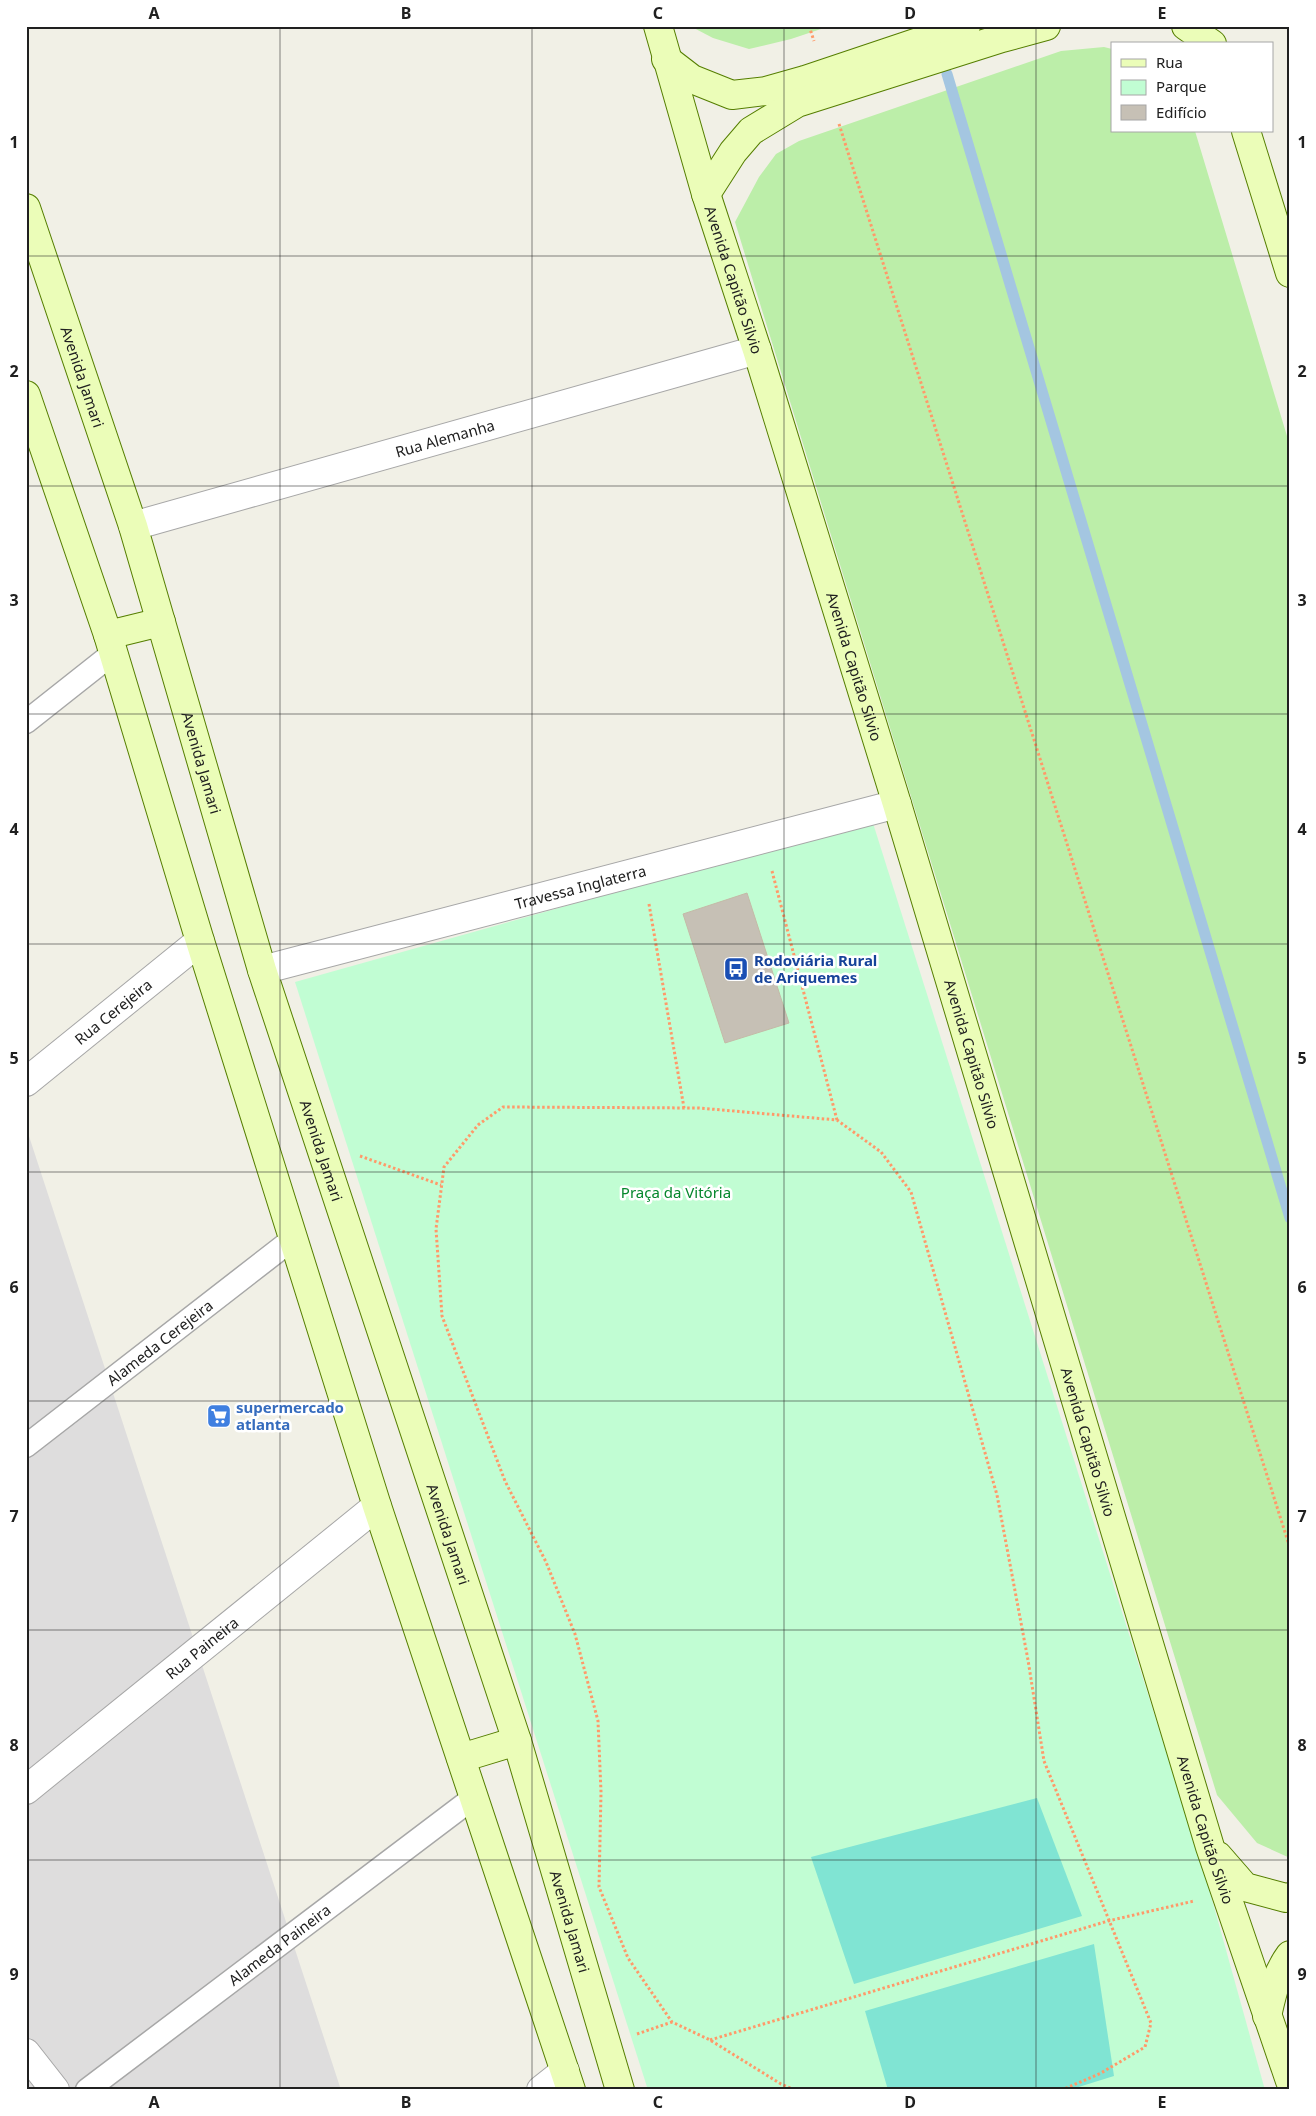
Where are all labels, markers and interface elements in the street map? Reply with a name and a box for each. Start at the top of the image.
text: A [148,2,160,24]
text: B [401,2,411,24]
text: C [653,2,663,24]
text: D [904,2,916,24]
text: E [1158,2,1167,24]
legend [1111,42,1274,132]
text: Rua [1156,52,1183,72]
text: Parque [1156,76,1206,96]
text: Edifício [1156,102,1207,122]
text: 1 [9,131,19,153]
text: 1 [1297,131,1307,153]
street label: Avenida Capitão Silvio [700,203,768,356]
street label: Avenida Jamari [56,324,109,430]
text: 2 [9,360,19,382]
text: 2 [1297,360,1307,382]
street label: Rua Alemanha [393,415,497,462]
text: 3 [9,589,19,611]
text: 3 [1297,589,1307,611]
street label: Avenida Capitão Silvio [822,590,887,743]
street label: Avenida Jamari [177,709,226,816]
text: 4 [9,818,19,840]
text: 4 [1297,818,1307,840]
street label: Travessa Inglaterra [512,860,648,914]
place label: Rodoviária Rural de Ariquemes [754,950,877,987]
bus stop icon: Rodoviária Rural de Ariquemes [723,956,749,982]
street label: Rua Cerejeira [70,974,156,1049]
street label: Avenida Capitão Silvio [940,977,1004,1131]
text: 5 [9,1047,19,1069]
text: 5 [1297,1047,1307,1069]
street label: Avenida Jamari [296,1097,348,1204]
park label: Praça da Vitória [621,1182,731,1202]
text: 6 [9,1276,19,1298]
text: 6 [1297,1276,1307,1298]
street label: Alameda Cerejeira [102,1295,217,1390]
street label: Avenida Capitão Silvio [1057,1365,1120,1519]
place label: supermercado atlanta [236,1397,344,1434]
supermarket icon: supermercado atlanta [206,1403,232,1429]
street label: Avenida Jamari [423,1481,475,1587]
text: 7 [9,1505,19,1527]
text: 7 [1297,1505,1307,1527]
street label: Rua Paineira [161,1612,242,1683]
text: 8 [9,1734,19,1756]
text: 8 [1297,1734,1307,1756]
street label: Avenida Capitão Silvio [1173,1753,1239,1907]
street label: Avenida Jamari [546,1868,595,1975]
street label: Alameda Paineira [224,1899,334,1990]
text: 9 [9,1963,19,1985]
text: 9 [1297,1963,1307,1985]
text: A [148,2091,160,2113]
text: B [401,2091,411,2113]
text: C [653,2091,663,2113]
text: D [904,2091,916,2113]
text: E [1158,2091,1167,2113]

